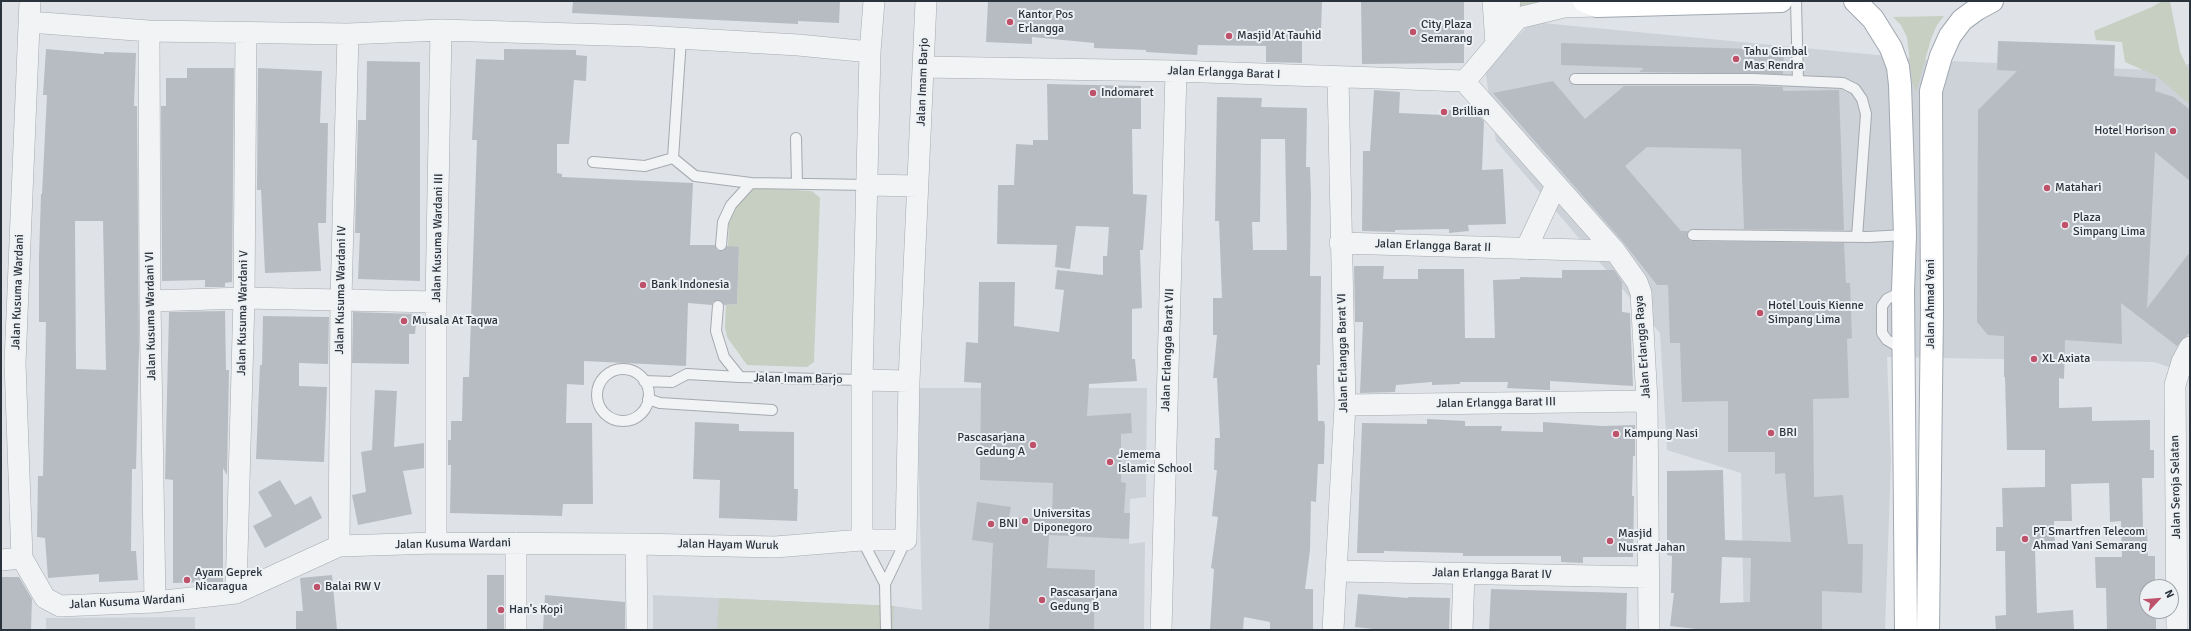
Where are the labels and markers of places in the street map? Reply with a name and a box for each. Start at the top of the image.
place label: Kantor Pos Erlangga [1018,8,1073,36]
marker: Kantor Pos Erlangga [1005,17,1015,27]
place label: City Plaza Semarang [1421,18,1473,46]
marker: City Plaza Semarang [1408,27,1418,37]
place label: Masjid At Tauhid [1237,29,1321,43]
marker: Masjid At Tauhid [1224,31,1234,41]
place label: Tahu Gimbal Mas Rendra [1744,45,1807,73]
marker: Tahu Gimbal Mas Rendra [1731,54,1741,64]
place label: Indomaret [1101,86,1154,100]
marker: Indomaret [1088,88,1098,98]
place label: Brillian [1452,105,1490,119]
marker: Brillian [1439,107,1449,117]
place label: Hotel Horison [2094,124,2165,138]
marker: Hotel Horison [2168,126,2178,136]
place label: Matahari [2055,181,2101,195]
marker: Matahari [2042,183,2052,193]
place label: Plaza Simpang Lima [2073,211,2145,239]
marker: Plaza Simpang Lima [2060,220,2070,230]
place label: Bank Indonesia [651,278,729,292]
marker: Bank Indonesia [638,280,648,290]
place label: Hotel Louis Kienne Simpang Lima [1768,299,1864,327]
marker: Hotel Louis Kienne Simpang Lima [1755,308,1765,318]
place label: Musala At Taqwa [412,314,498,328]
marker: Musala At Taqwa [399,316,409,326]
place label: XL Axiata [2042,352,2090,366]
marker: XL Axiata [2029,354,2039,364]
place label: BRI [1779,426,1797,440]
place label: Kampung Nasi [1624,427,1698,441]
marker: BRI [1766,428,1776,438]
marker: Kampung Nasi [1611,429,1621,439]
place label: Pascasarjana Gedung A [957,431,1025,459]
marker: Pascasarjana Gedung A [1028,440,1038,450]
place label: Jemema Islamic School [1118,448,1192,476]
marker: Jemema Islamic School [1105,457,1115,467]
place label: Universitas Diponegoro [1033,507,1092,535]
marker: Universitas Diponegoro [1020,516,1030,526]
place label: BNI [999,517,1018,531]
marker: BNI [986,519,996,529]
place label: PT Smartfren Telecom Ahmad Yani Semarang [2033,525,2147,553]
place label: Masjid Nusrat Jahan [1618,527,1685,555]
marker: PT Smartfren Telecom Ahmad Yani Semarang [2020,534,2030,544]
marker: Masjid Nusrat Jahan [1605,536,1615,546]
place label: Ayam Geprek Nicaragua [195,566,262,594]
marker: Ayam Geprek Nicaragua [182,575,192,585]
place label: Balai RW V [325,580,381,594]
marker: Balai RW V [312,582,322,592]
place label: Pascasarjana Gedung B [1050,586,1118,614]
marker: Pascasarjana Gedung B [1037,595,1047,605]
place label: Han's Kopi [509,603,563,617]
marker: Han's Kopi [496,605,506,615]

